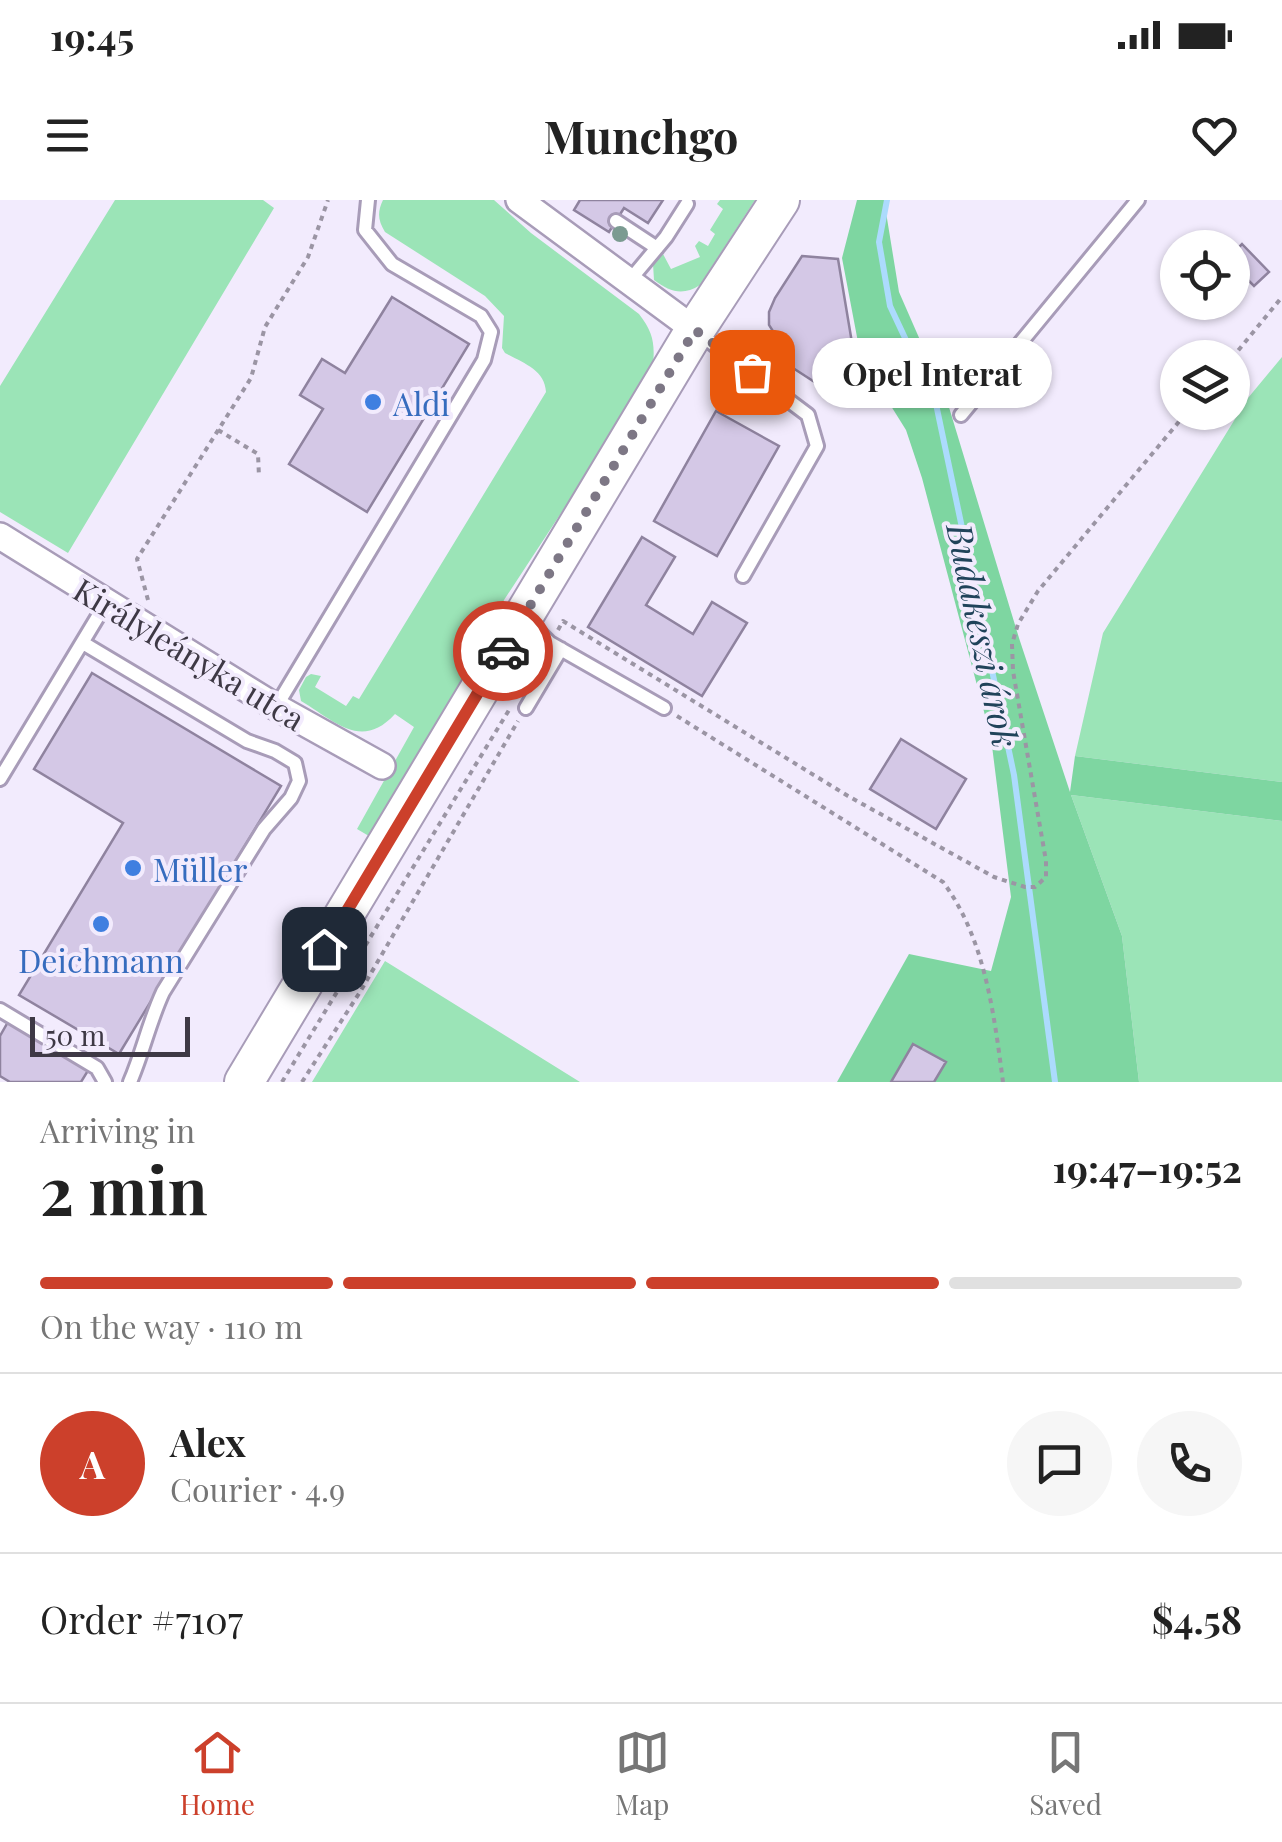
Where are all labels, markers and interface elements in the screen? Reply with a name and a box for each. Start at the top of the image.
text: 19:45 [50,10,134,61]
text: Munchgo [543,105,739,165]
icon: menu [40,108,95,163]
icon: heart [1187,108,1242,163]
map controls [1160,230,1250,430]
button: locate [1160,230,1250,320]
pin [710,330,795,415]
callout: Opel Interat [812,337,1052,407]
button: layers [1160,340,1250,430]
icon: bag [725,345,780,400]
text: Opel Interat [842,351,1022,394]
place label: Aldi [392,381,450,424]
marker: Aldi [362,391,384,413]
water label: Budakeszi árok [937,517,1031,752]
street label: Királyleányka utca [67,567,314,739]
courier [453,601,553,701]
icon: car [476,624,531,679]
place label: Müller [153,847,248,890]
marker: Müller [122,857,144,879]
pin [282,907,367,992]
marker: Deichmann [90,913,112,935]
icon: home [297,922,352,977]
place label: Deichmann [18,938,184,981]
scale bar [30,1012,190,1056]
text: 50 m [45,1016,105,1053]
text: Arriving in [40,1108,195,1151]
text: 19:47–19:52 [1053,1142,1242,1193]
text: 2 min [40,1145,208,1231]
text: On the way · 110 m [40,1304,303,1347]
button: chat [1007,1411,1112,1516]
button: phone [1137,1411,1242,1516]
text: Alex [170,1416,246,1467]
text: A [80,1438,105,1489]
text: Courier · 4.9 [170,1467,345,1510]
text: Order #7107 [40,1593,243,1644]
text: $4.58 [1152,1593,1242,1644]
tab: Home [180,1725,255,1822]
tab: Map [615,1725,670,1822]
tab: Saved [1029,1725,1102,1822]

